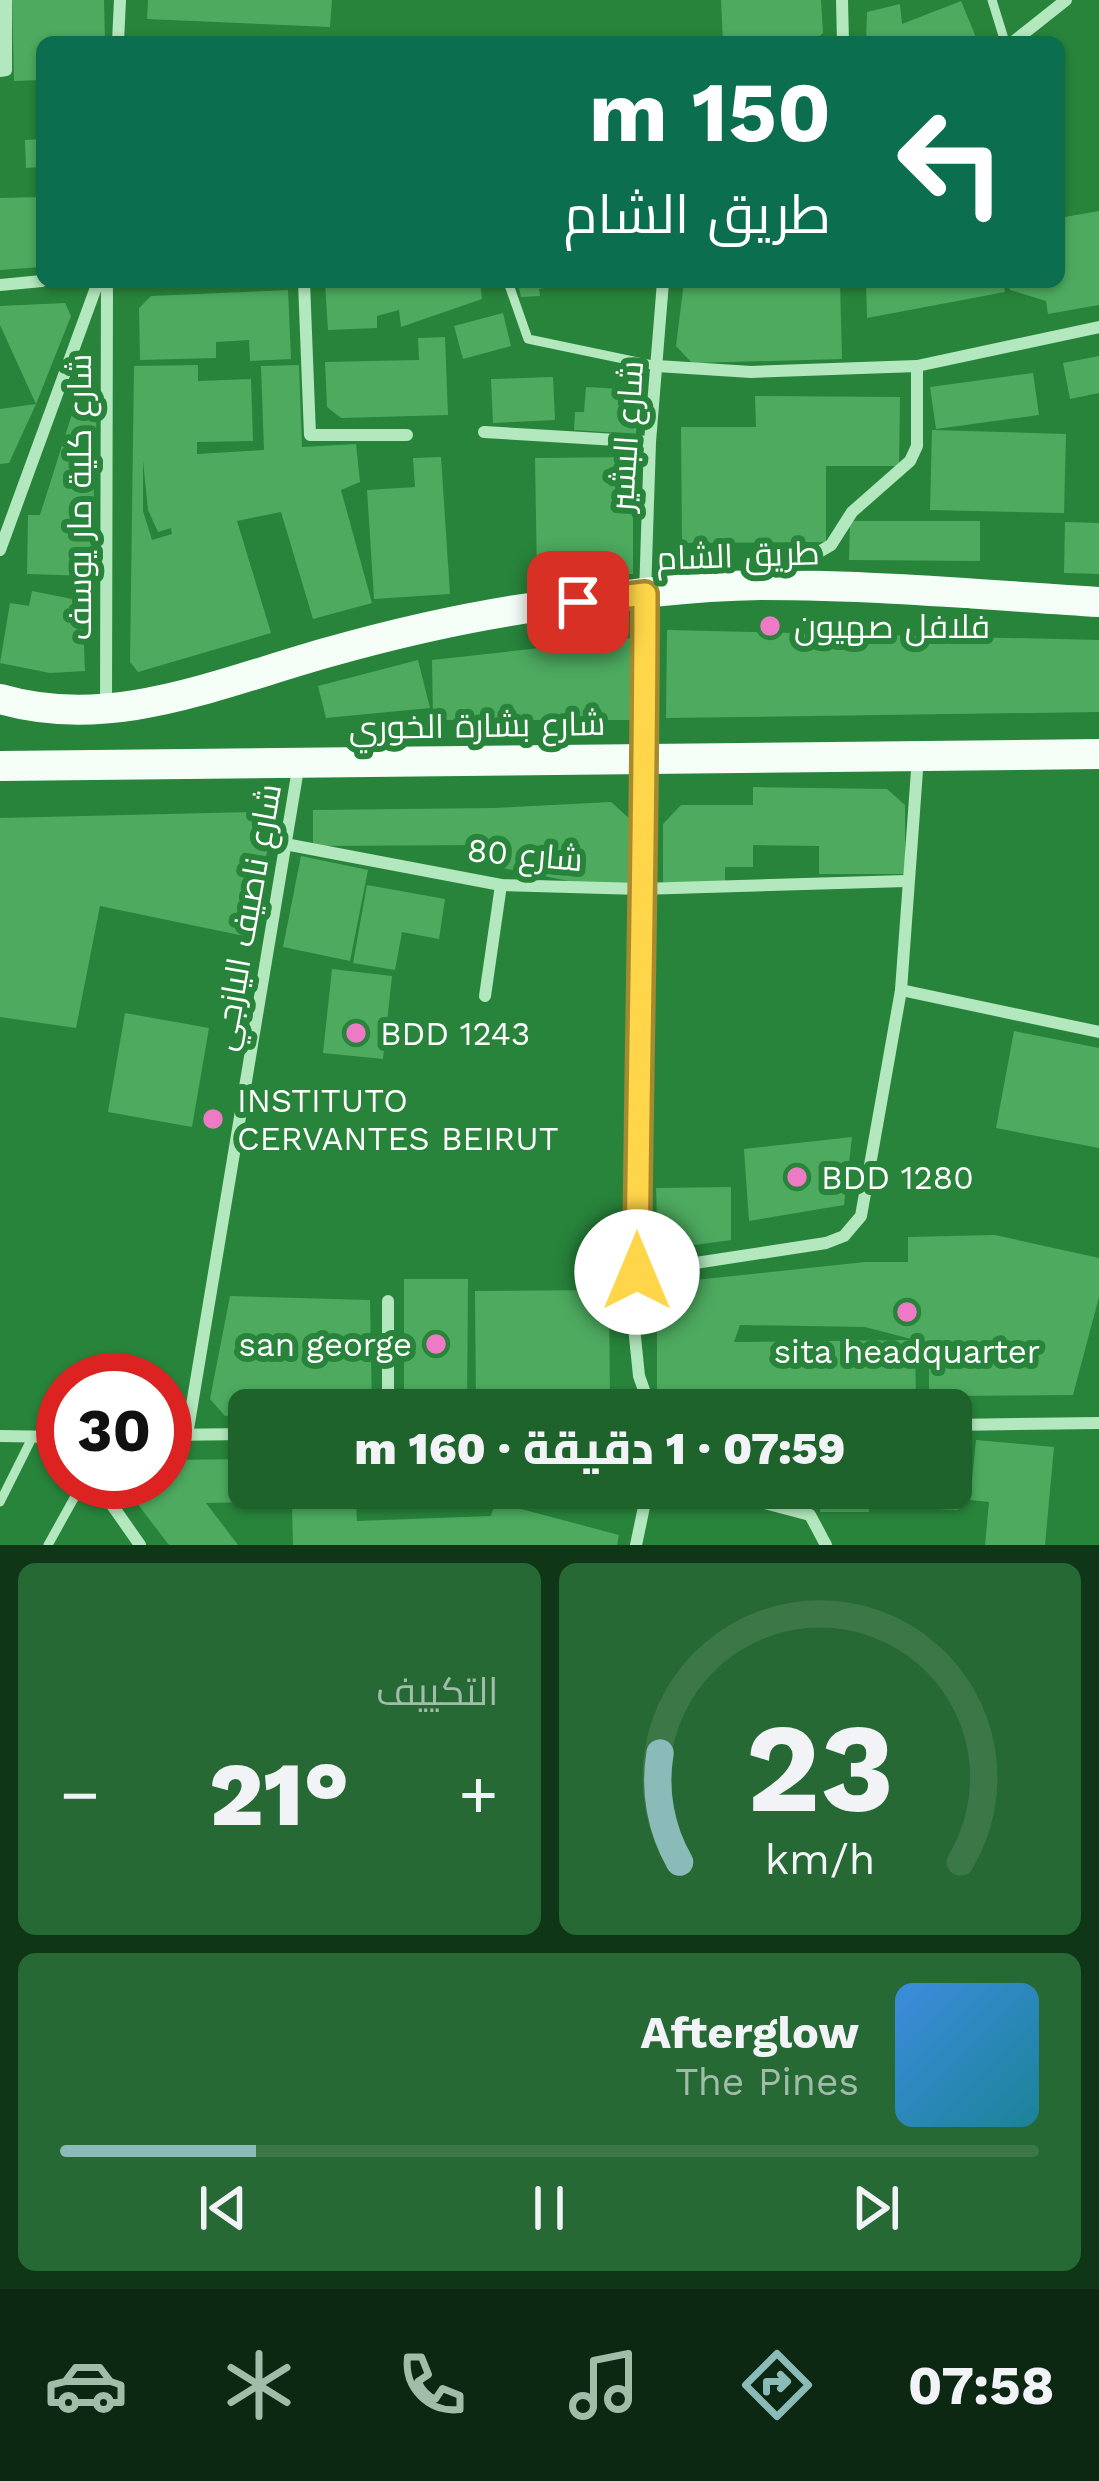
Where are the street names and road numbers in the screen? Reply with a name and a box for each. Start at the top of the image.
street label: شارع كلية مار يوسف [60,354,102,640]
street label: شارع البشير [602,359,654,515]
street label: طريق الشام [656,533,820,581]
street label: شارع بشارة الخوري [348,704,606,753]
street label: شارع ناصيف اليازجي [204,781,295,1055]
street label: شارع 80 [465,830,584,882]

